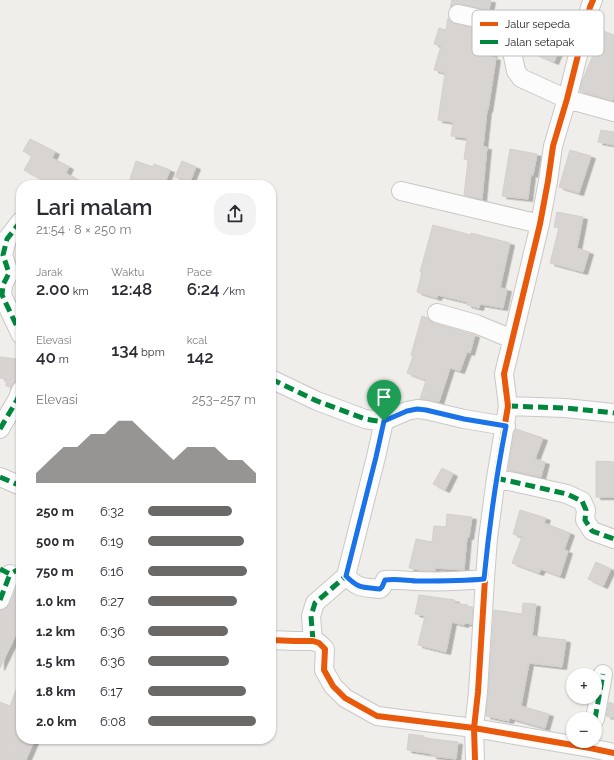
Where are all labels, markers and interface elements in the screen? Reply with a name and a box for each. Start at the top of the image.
legend [472,10,604,56]
text: Jalur sepeda [505,18,570,31]
text: Jalan setapak [505,36,575,49]
button: share [214,193,256,235]
text: Lari malam [36,194,152,220]
text: 21:54 · 8 × 250 m [36,222,131,237]
text: Jarak [36,266,63,279]
text: Waktu [111,266,144,279]
text: Pace [187,266,212,279]
text: 2.00 [36,279,70,299]
text: 12:48 [111,279,152,299]
text: 6:24 [187,279,220,299]
text: km [70,285,89,298]
text: /km [220,285,245,298]
text: Elevasi [36,334,71,347]
text: kcal [187,334,207,347]
text: 134 [111,340,138,360]
text: bpm [138,346,165,359]
text: 40 [36,347,56,367]
text: 142 [187,347,214,367]
text: m [56,353,69,366]
pin [367,380,401,421]
icon: arrive [373,386,395,408]
text: Elevasi [36,392,78,407]
text: 253–257 m [192,392,256,407]
text: 250 m [36,504,74,519]
text: 6:32 [100,504,124,519]
text: 500 m [36,534,74,549]
text: 6:19 [100,534,123,549]
text: 750 m [36,564,74,579]
text: 6:16 [100,564,124,579]
text: 1.0 km [36,594,76,609]
text: 6:27 [100,594,124,609]
text: 1.2 km [36,624,75,639]
text: 6:36 [100,624,125,639]
text: 1.5 km [36,654,75,669]
text: 6:36 [100,654,125,669]
map controls [566,668,602,748]
button: + [566,668,602,704]
text: 1.8 km [36,684,76,699]
text: 6:17 [100,684,123,699]
button: − [566,712,602,748]
text: 2.0 km [36,714,77,729]
text: 6:08 [100,714,126,729]

